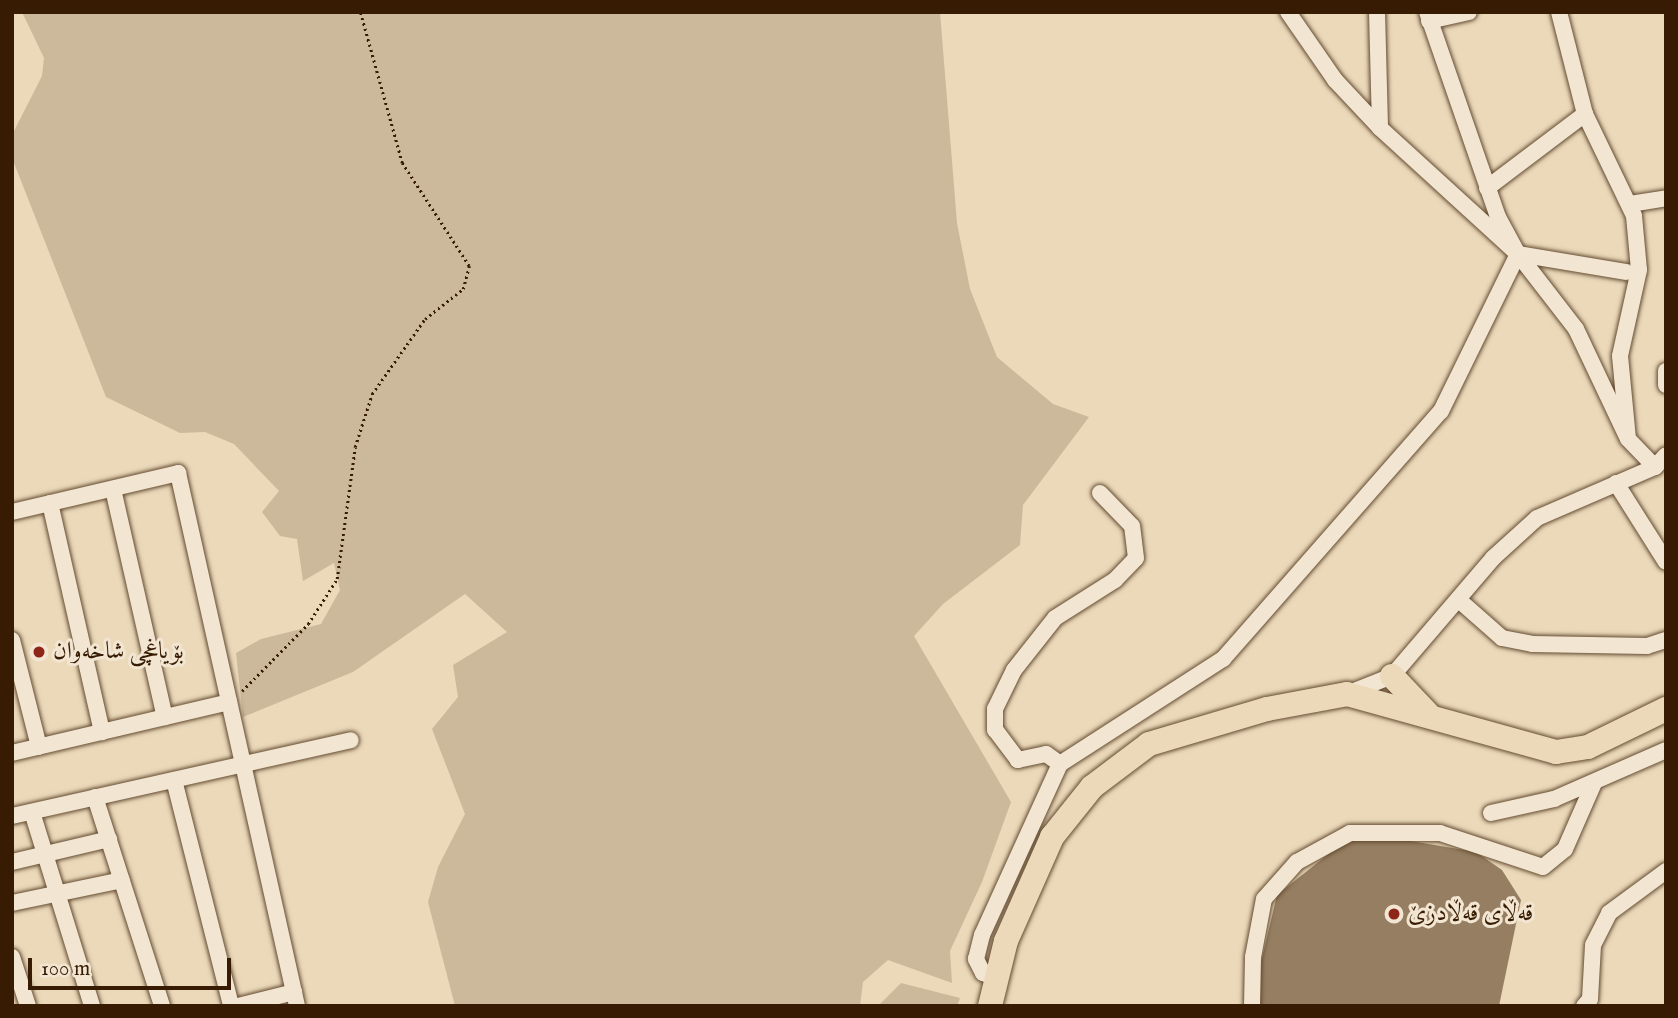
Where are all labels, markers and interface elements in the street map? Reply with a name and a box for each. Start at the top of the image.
place label: بۆیاغچی شاخەوان [53,638,184,666]
marker: بۆیاغچی شاخەوان [31,644,47,660]
place label: قەڵای قەڵادزێ [1408,900,1533,928]
marker: قەڵای قەڵادزێ [1386,906,1402,922]
scale bar [32,944,234,988]
text: 100 m [41,956,90,983]

